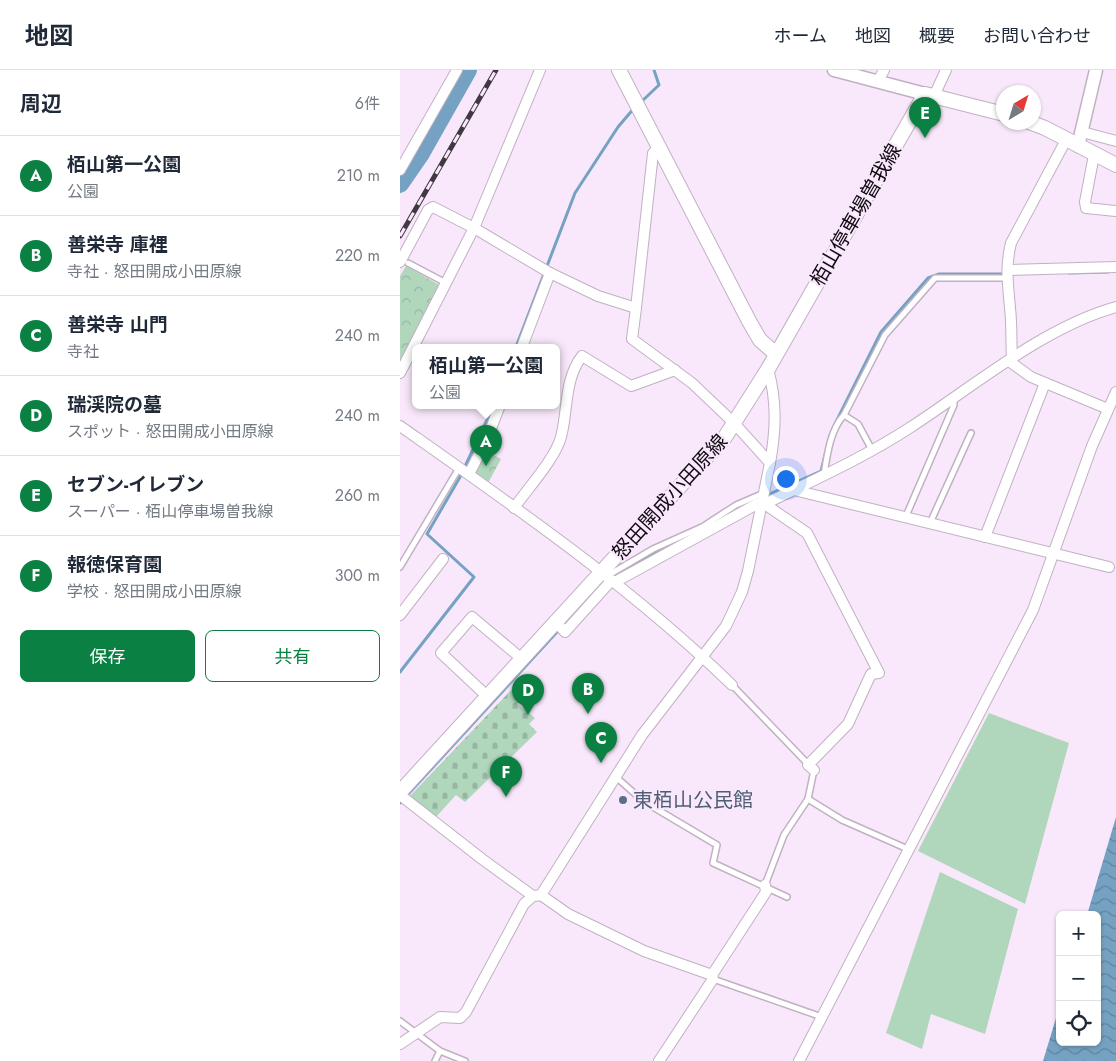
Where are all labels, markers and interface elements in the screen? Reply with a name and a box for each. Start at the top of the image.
text: 地図 [25,18,73,53]
text: ホーム [774,23,827,49]
text: 地図 [855,23,891,49]
text: 概要 [919,23,955,49]
text: お問い合わせ [983,23,1091,49]
north arrow [996,85,1041,130]
text: 周辺 [20,89,62,119]
text: 6件 [355,92,380,115]
pin: E [909,97,941,138]
street label: 栢山停車場曽我線 [803,138,909,292]
text: 栢山第一公園 [67,151,181,178]
text: A [30,164,42,187]
text: 210 m [337,164,380,187]
text: 公園 [67,180,99,203]
text: 善栄寺 庫裡 [67,231,168,258]
text: B [31,244,41,267]
text: 220 m [335,244,380,267]
text: 寺社 · 怒田開成小田原線 [67,260,241,283]
text: 善栄寺 山門 [67,311,168,338]
text: C [30,324,42,347]
text: 240 m [335,324,380,347]
text: 寺社 [67,340,99,363]
popup [412,344,560,409]
text: 栢山第一公園 [429,352,543,379]
text: 公園 [429,381,461,404]
text: 瑞渓院の墓 [67,391,162,418]
text: D [30,404,42,427]
text: 240 m [335,404,380,427]
text: スポット · 怒田開成小田原線 [67,420,273,443]
pin: A [470,425,502,466]
street label: 怒田開成小田原線 [606,428,734,566]
your location [773,466,799,492]
text: セブン-イレブン [67,471,204,498]
text: E [31,484,41,507]
text: 260 m [335,484,380,507]
text: スーパー · 栢山停車場曽我線 [67,500,273,523]
text: 報徳保育園 [67,551,162,578]
text: F [32,564,40,587]
text: 300 m [335,564,380,587]
text: 学校 · 怒田開成小田原線 [67,580,241,603]
button: 保存 [20,630,195,682]
button: 共有 [205,630,380,682]
pin: B [572,673,604,714]
pin: D [512,674,544,715]
pin: C [585,722,617,763]
pin: F [490,756,522,797]
place label: 東栢山公民館 [633,786,753,815]
marker: 東栢山公民館 [617,794,629,806]
map controls [1056,911,1101,1046]
button: + [1056,911,1101,956]
button: − [1056,956,1101,1001]
button: locate [1056,1001,1101,1046]

